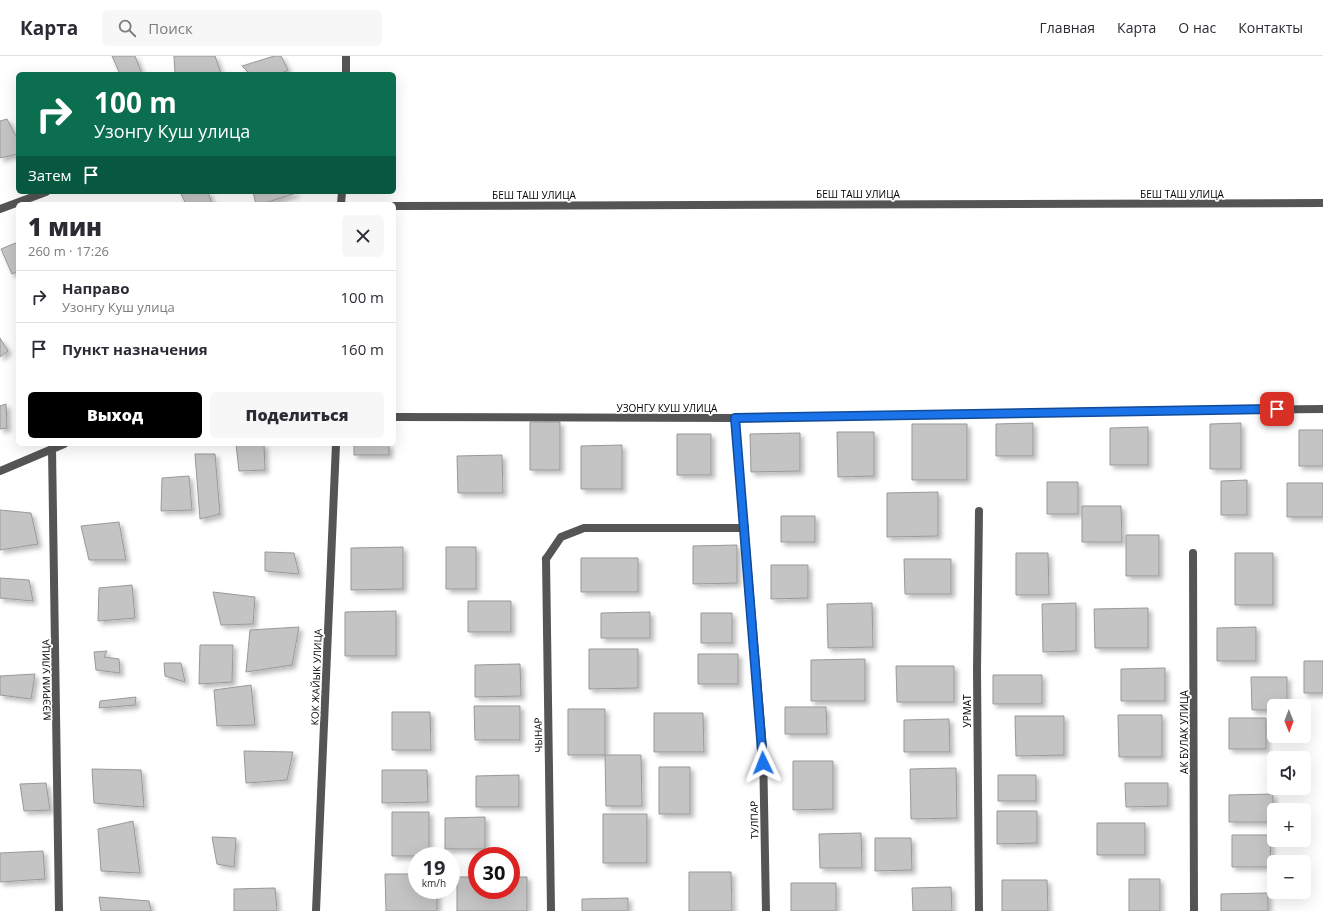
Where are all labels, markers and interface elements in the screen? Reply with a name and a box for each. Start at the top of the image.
search box [102,10,382,46]
text: Карта [20,15,78,41]
icon: search [116,17,138,39]
text: Поиск [148,18,193,38]
text: Главная [1040,18,1095,37]
text: Карта [1117,18,1156,37]
text: О нас [1178,18,1216,37]
text: Контакты [1238,18,1303,37]
text: 100 m [94,83,177,121]
icon: right [28,88,80,140]
text: Узонгу Куш улица [94,119,250,143]
icon: arrive [80,164,102,186]
text: Затем [28,165,72,185]
street label: БЕШ ТАШ УЛИЦА [816,187,901,201]
street label: БЕШ ТАШ УЛИЦА [1140,187,1225,201]
street label: БЕШ ТАШ УЛИЦА [492,188,577,202]
text: 1 мин [28,210,102,243]
button: close [342,215,384,257]
text: 260 m · 17:26 [28,242,109,260]
text: Направо [62,278,130,298]
icon: right [28,286,50,308]
text: 100 m [340,287,384,307]
text: Узонгу Куш улица [62,298,175,316]
icon: arrive [28,338,50,360]
text: Пункт назначения [62,339,208,359]
text: 160 m [340,339,384,359]
button: Выход [28,392,202,438]
button: Поделиться [210,392,384,438]
pin [1260,392,1294,426]
icon: arrive [1266,398,1288,420]
street label: УЗОНГУ КУШ УЛИЦА [617,401,718,415]
street label: КОК ЖАЙЫК УЛИЦА [307,628,325,726]
street label: МЭЭРИМ УЛИЦА [38,639,54,721]
street label: АК БУЛАК УЛИЦА [1177,689,1191,774]
street label: УРМАТ [960,694,974,728]
north arrow [1267,699,1311,743]
map controls [1267,699,1311,899]
street label: ЧЫНАР [531,717,545,753]
position arrow [742,742,784,784]
button: sound [1267,751,1311,795]
street label: ТУЛПАР [747,801,761,839]
button: + [1267,803,1311,847]
speed limit sign: 30 [468,847,520,899]
text: 19 [423,854,445,881]
button: − [1267,855,1311,899]
text: km/h [422,876,446,890]

